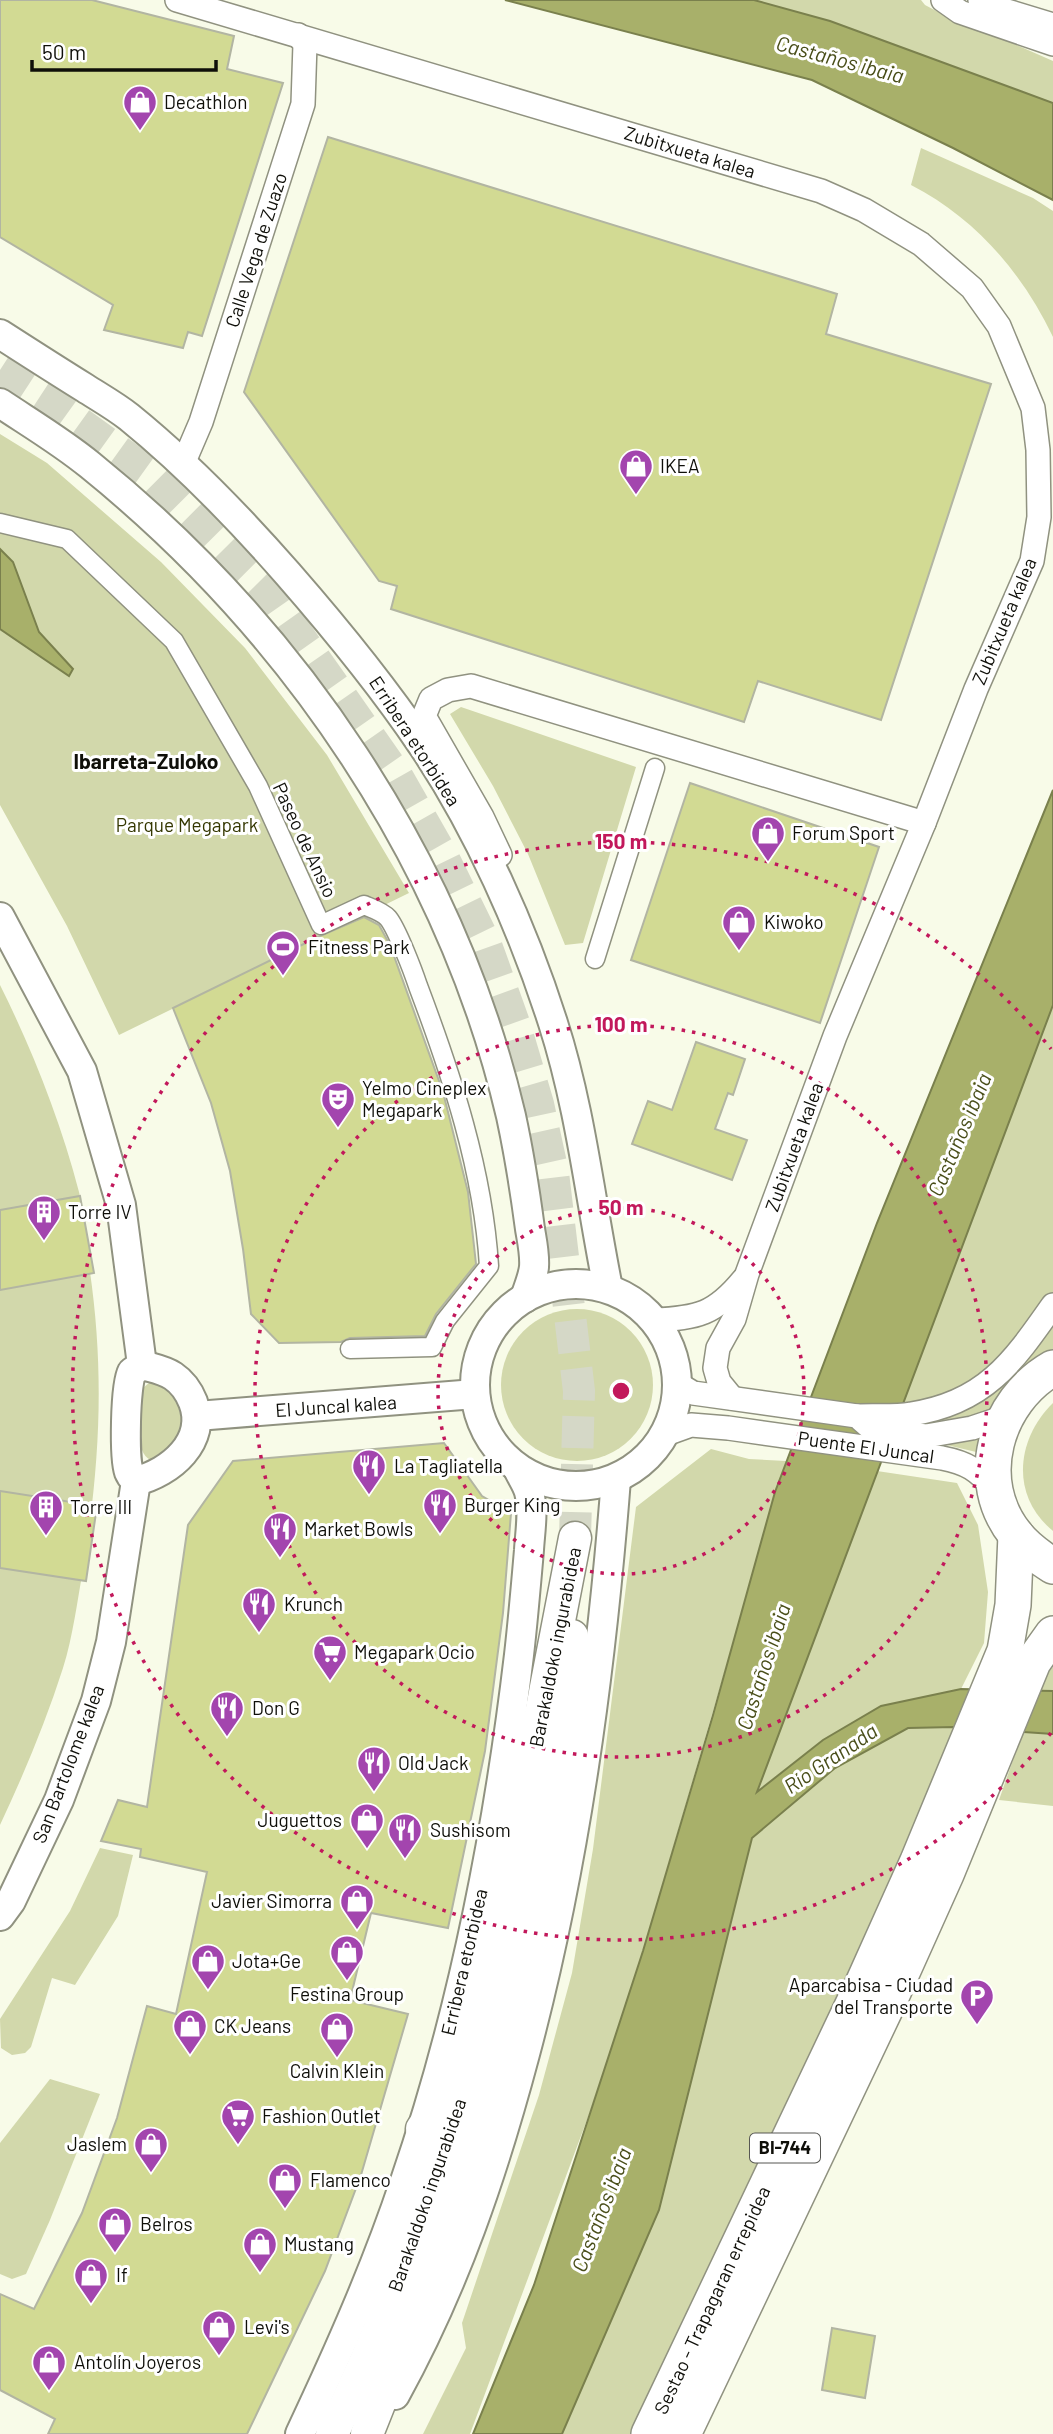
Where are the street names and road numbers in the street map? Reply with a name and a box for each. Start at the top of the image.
street label: Zubitxueta kalea [622,121,758,182]
street label: Calle Vega de Zuazo [220,170,291,330]
street label: Zubitxueta kalea [966,554,1041,688]
street label: Erribera etorbidea [365,671,466,810]
street label: Paseo de Ansio [269,778,342,901]
street label: Zubitxueta kalea [760,1079,828,1214]
street label: El Juncal kalea [274,1390,398,1421]
street label: Puente El Juncal [797,1426,936,1467]
street label: Barakaldoko ingurabidea [524,1545,585,1749]
street label: San Bartolome kalea [27,1681,108,1846]
street label: Erribera etorbidea [435,1886,492,2038]
street label: Barakaldoko ingurabidea [383,2095,470,2295]
road number: BI-744 [750,2134,820,2162]
street label: Sestao - Trapagaran errepidea [649,2182,775,2417]

